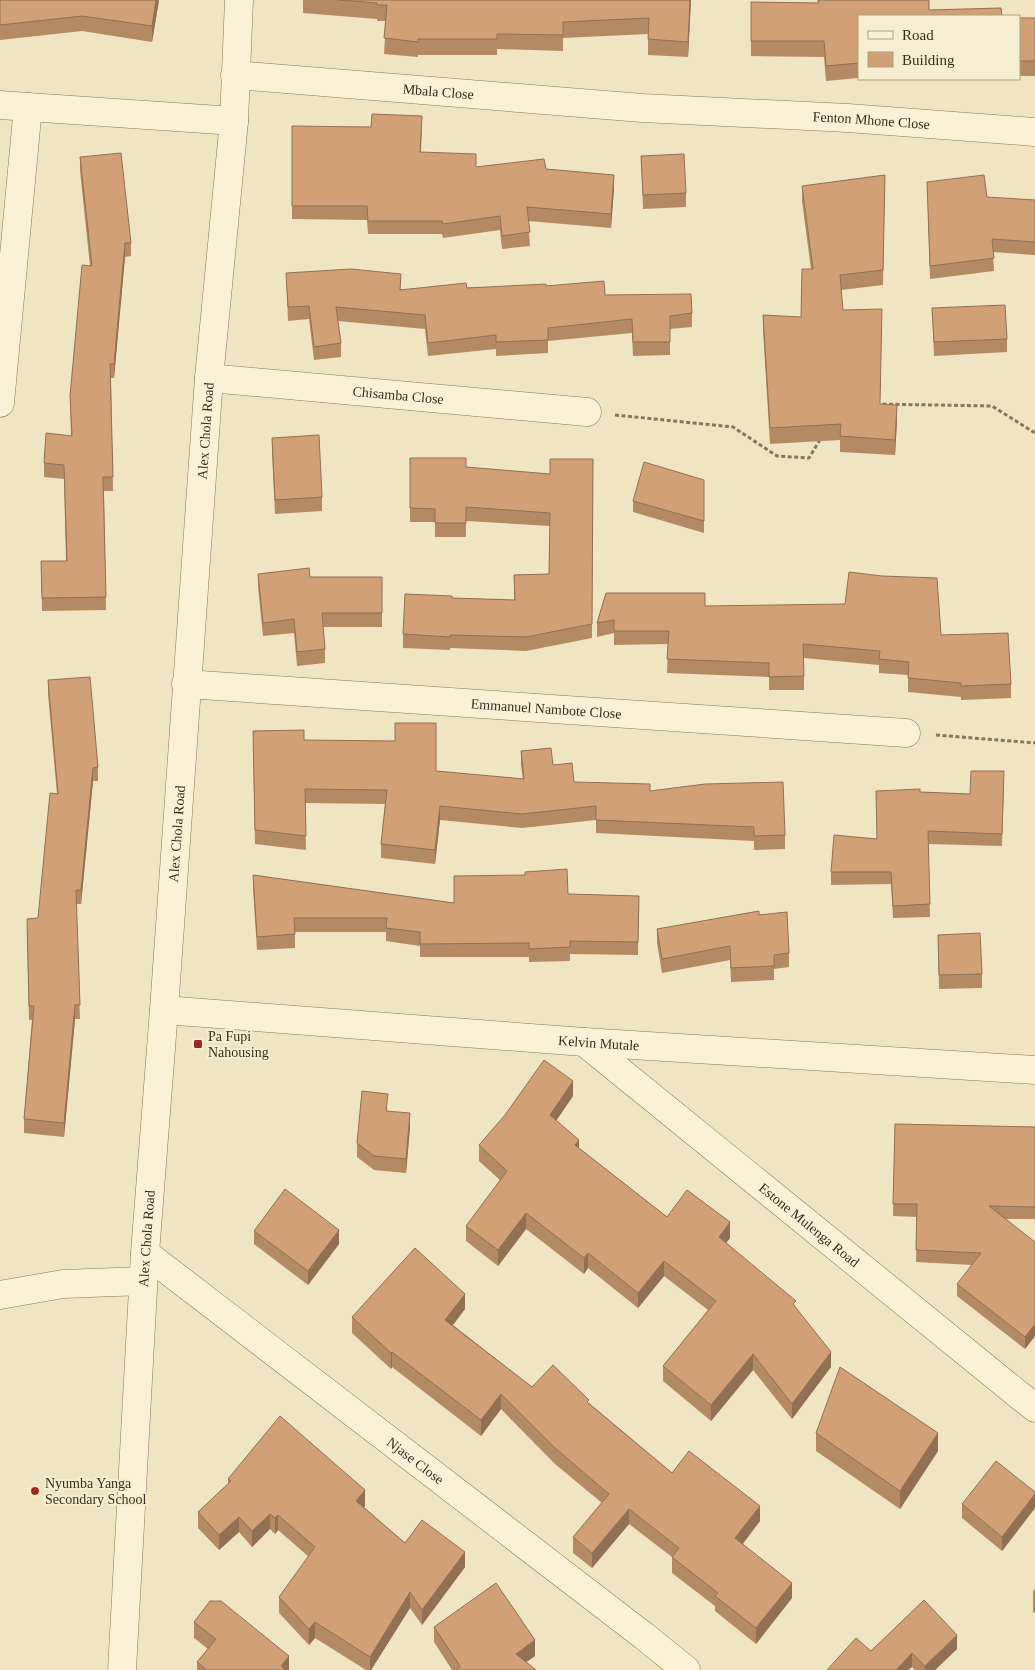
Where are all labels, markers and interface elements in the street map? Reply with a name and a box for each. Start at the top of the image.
legend [858,15,1020,80]
text: Road [902,27,934,43]
text: Building [902,52,955,68]
street label: Mbala Close [402,82,474,102]
street label: Fenton Mhone Close [812,109,930,132]
street label: Alex Chola Road [195,382,217,480]
street label: Chisamba Close [352,384,444,407]
street label: Emmanuel Nambote Close [470,696,622,722]
street label: Alex Chola Road [166,785,188,883]
place label: Pa Fupi Nahousing [208,1029,269,1060]
street label: Kelvin Mutale [558,1033,640,1053]
marker: Pa Fupi Nahousing [192,1038,204,1050]
street label: Estone Mulenga Road [756,1180,862,1270]
street label: Alex Chola Road [136,1190,158,1288]
street label: Njase Close [384,1435,446,1487]
place label: Nyumba Yanga Secondary School [45,1476,147,1507]
marker: Nyumba Yanga Secondary School [29,1485,41,1497]

